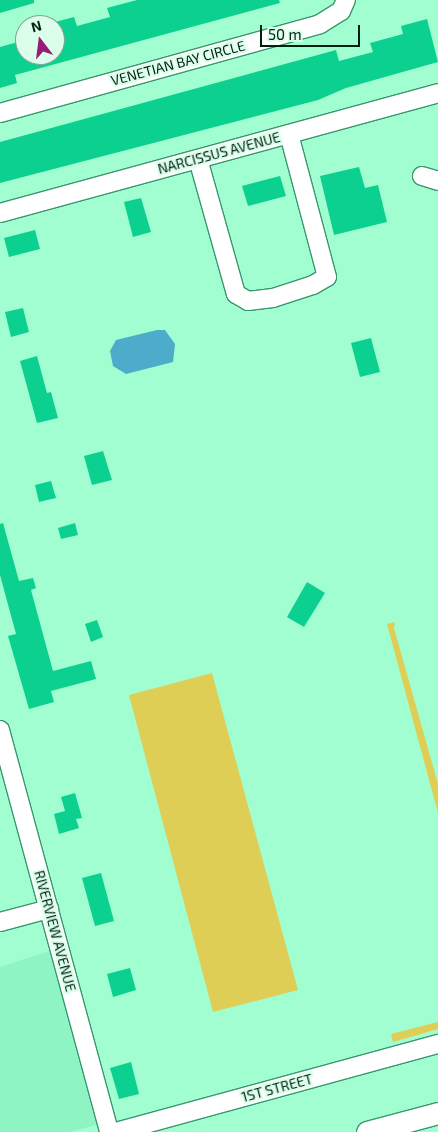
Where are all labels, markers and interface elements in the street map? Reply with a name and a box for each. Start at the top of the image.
north arrow [15,15,65,65]
scale bar [263,15,363,47]
text: N [29,16,43,36]
text: 50 m [268,25,302,43]
street label: VENETIAN BAY CIRCLE [109,37,247,89]
street label: NARCISSUS AVENUE [156,129,282,177]
street label: RIVERVIEW AVENUE [31,868,79,994]
street label: 1ST STREET [240,1070,314,1106]

